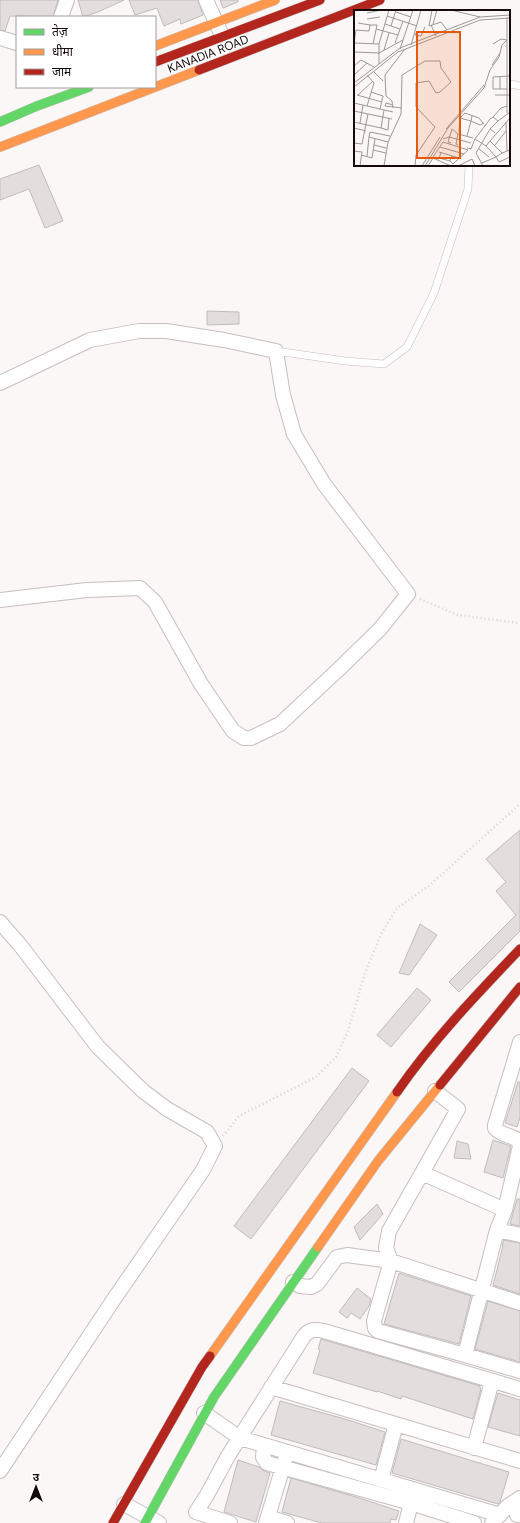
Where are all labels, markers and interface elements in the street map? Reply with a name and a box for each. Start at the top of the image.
inset map [354,10,510,166]
legend [16,16,156,88]
text: तेज़ [52,24,69,40]
street label: KANADIA ROAD [165,31,251,77]
text: धीमा [52,44,74,60]
text: जाम [52,64,72,80]
north arrow [16,1467,56,1507]
text: उ [33,1470,40,1484]

